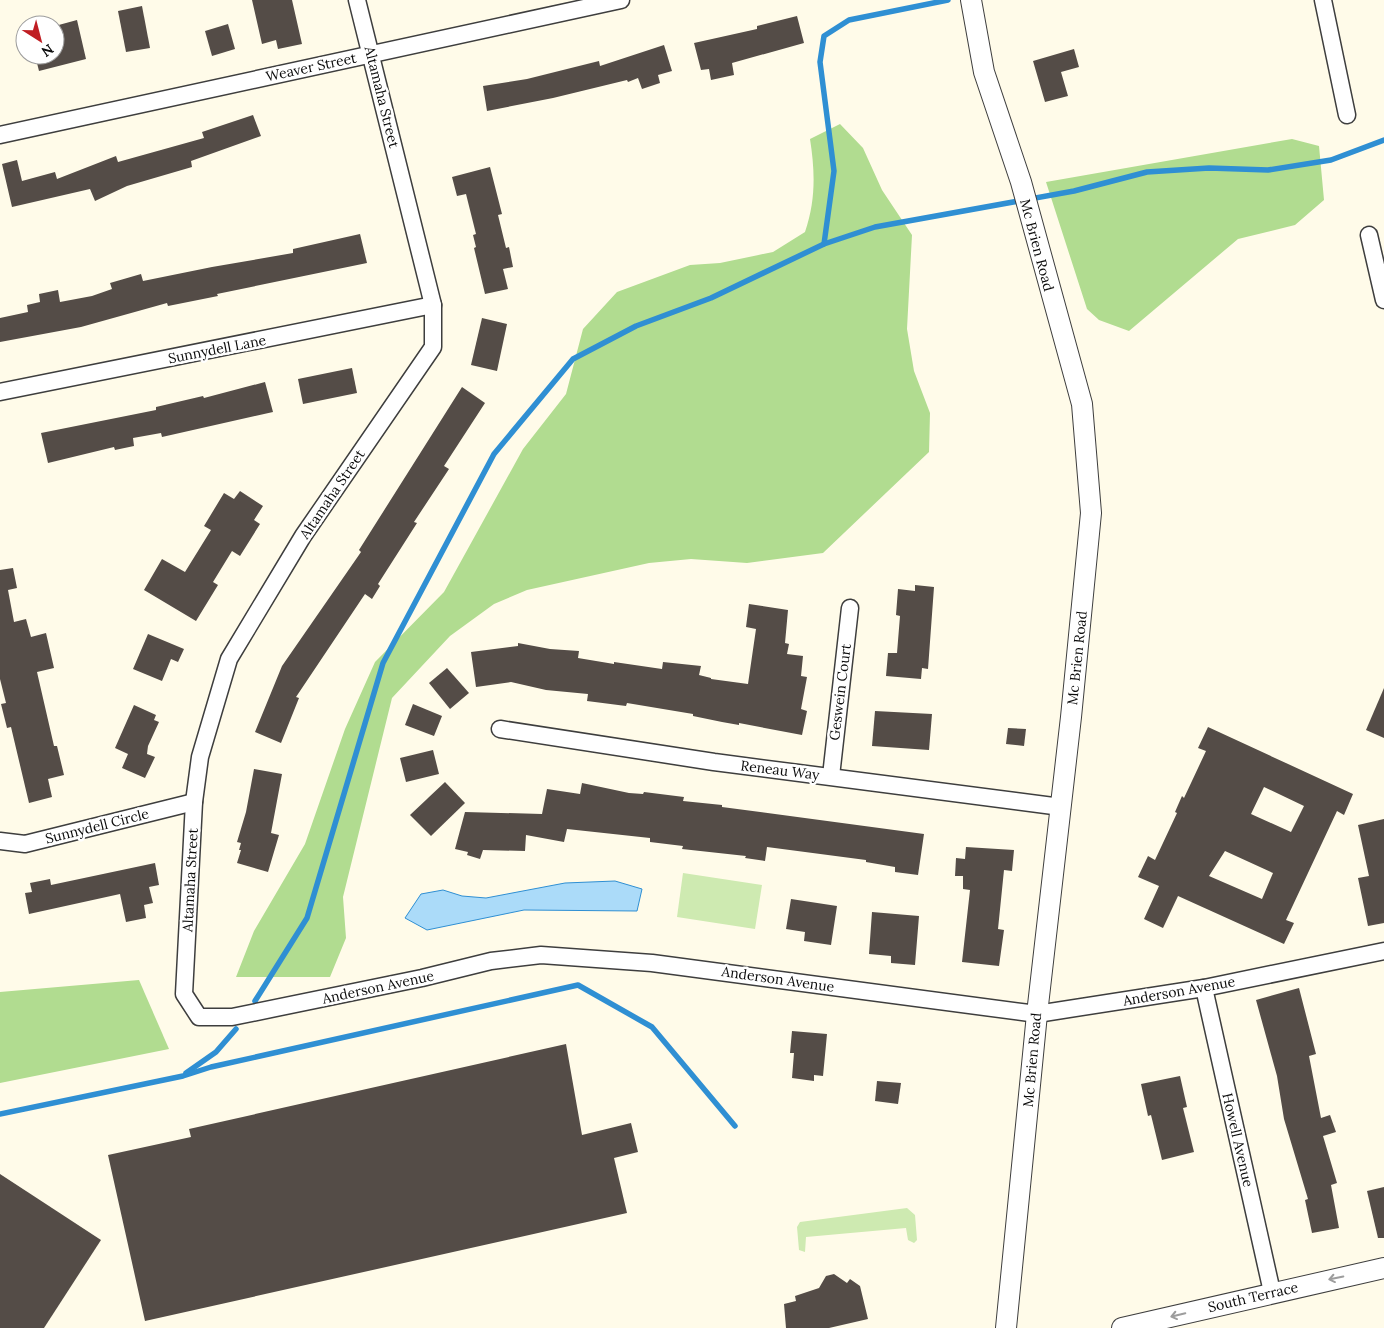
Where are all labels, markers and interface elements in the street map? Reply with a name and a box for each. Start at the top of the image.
north arrow [15,15,65,65]
text: N [38,40,57,61]
street label: Altamaha Street [360,43,403,150]
street label: Weaver Street [264,49,358,85]
street label: Mc Brien Road [1016,197,1058,293]
street label: Sunnydell Lane [167,331,268,367]
street label: Altamaha Street [295,445,369,543]
street label: Mc Brien Road [1063,610,1091,706]
street label: Geswein Court [825,642,855,741]
street label: Reneau Way [740,756,821,784]
street label: Sunnydell Circle [43,804,151,848]
street label: Altamaha Street [178,827,202,933]
street label: Anderson Avenue [719,962,836,996]
street label: Anderson Avenue [320,966,436,1008]
street label: Anderson Avenue [1120,972,1237,1010]
street label: Mc Brien Road [1019,1012,1045,1108]
street label: Howell Avenue [1218,1091,1258,1189]
one-way arrow [1329,1274,1345,1283]
street label: South Terrace [1206,1278,1300,1316]
one-way arrow [1170,1310,1186,1320]

